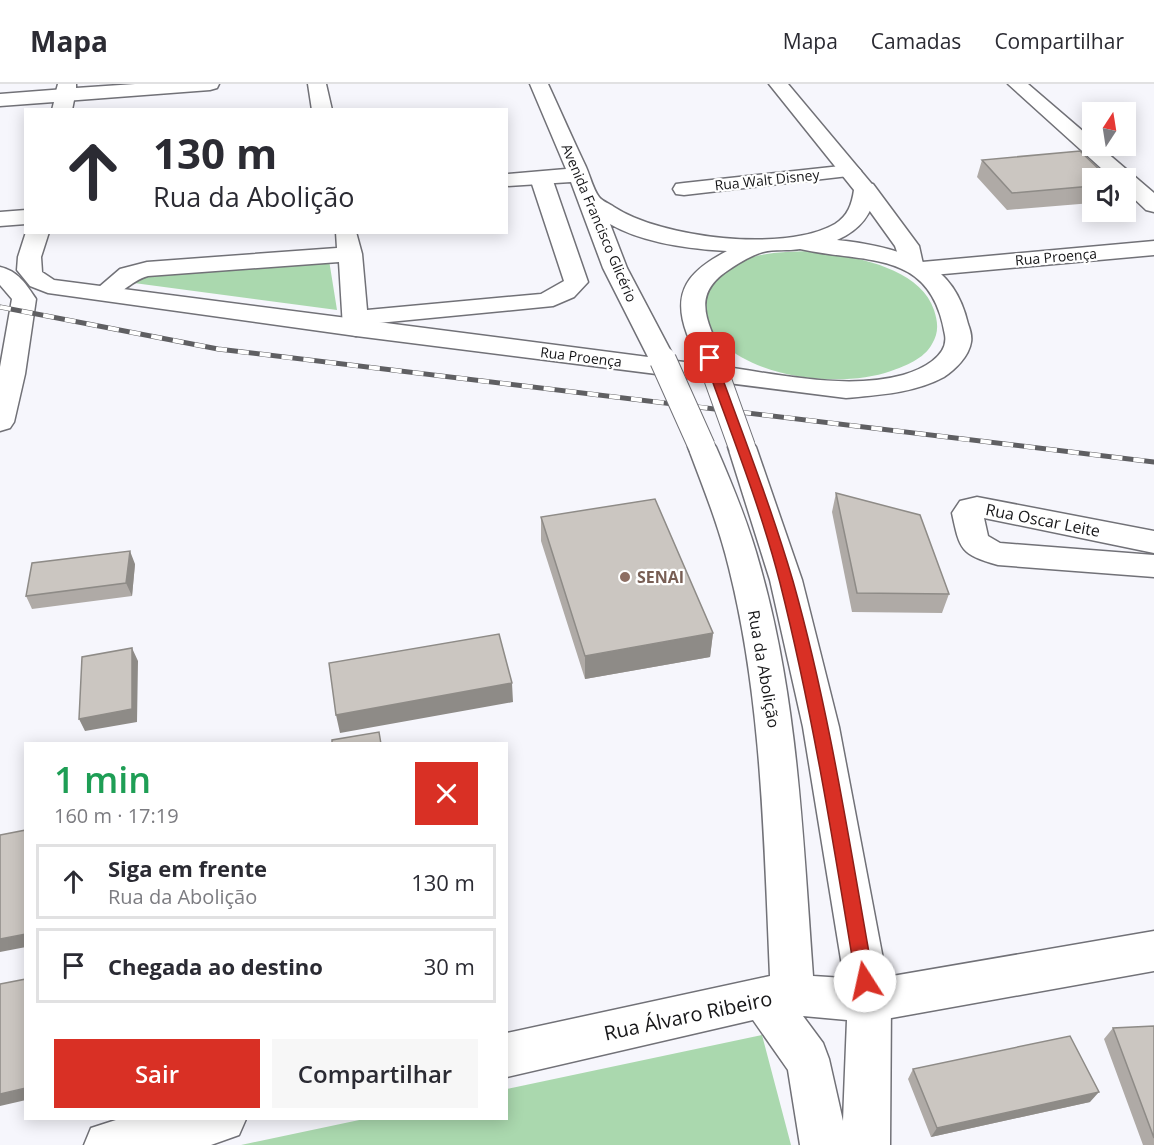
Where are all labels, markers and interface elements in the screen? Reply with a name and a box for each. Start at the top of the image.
text: Mapa [30,22,108,60]
text: Mapa [783,27,838,55]
text: Camadas [871,27,961,55]
text: Compartilhar [994,27,1124,55]
north arrow [1082,102,1136,156]
map controls [1082,102,1136,222]
text: 130 m [153,124,277,181]
icon: ahead [54,132,132,210]
street label: Avenida Francisco Glicério [557,141,641,305]
street label: Rua Walt Disney [714,164,821,194]
button: sound [1082,168,1136,222]
text: Rua da Abolição [153,178,354,215]
street label: Rua Proença [1014,243,1098,270]
pin [684,332,735,383]
icon: arrive [693,341,726,374]
street label: Rua Proença [539,342,623,371]
street label: Rua Oscar Leite [984,498,1102,542]
place label: SENAI [637,566,684,588]
marker: SENAI [618,570,632,584]
street label: Rua da Abolição [743,608,785,730]
text: 1 min [54,755,151,804]
button: close [415,762,478,825]
text: 160 m · 17:19 [54,802,179,829]
text: Siga em frente [108,853,267,883]
icon: ahead [57,865,90,898]
text: 130 m [411,867,475,897]
text: Rua da Abolição [108,883,257,910]
icon: arrive [57,949,90,982]
position arrow [833,949,897,1013]
text: Chegada ao destino [108,951,323,981]
text: 30 m [424,951,475,981]
street label: Rua Álvaro Ribeiro [601,985,774,1047]
button: Sair [54,1039,260,1108]
button: Compartilhar [272,1039,478,1108]

